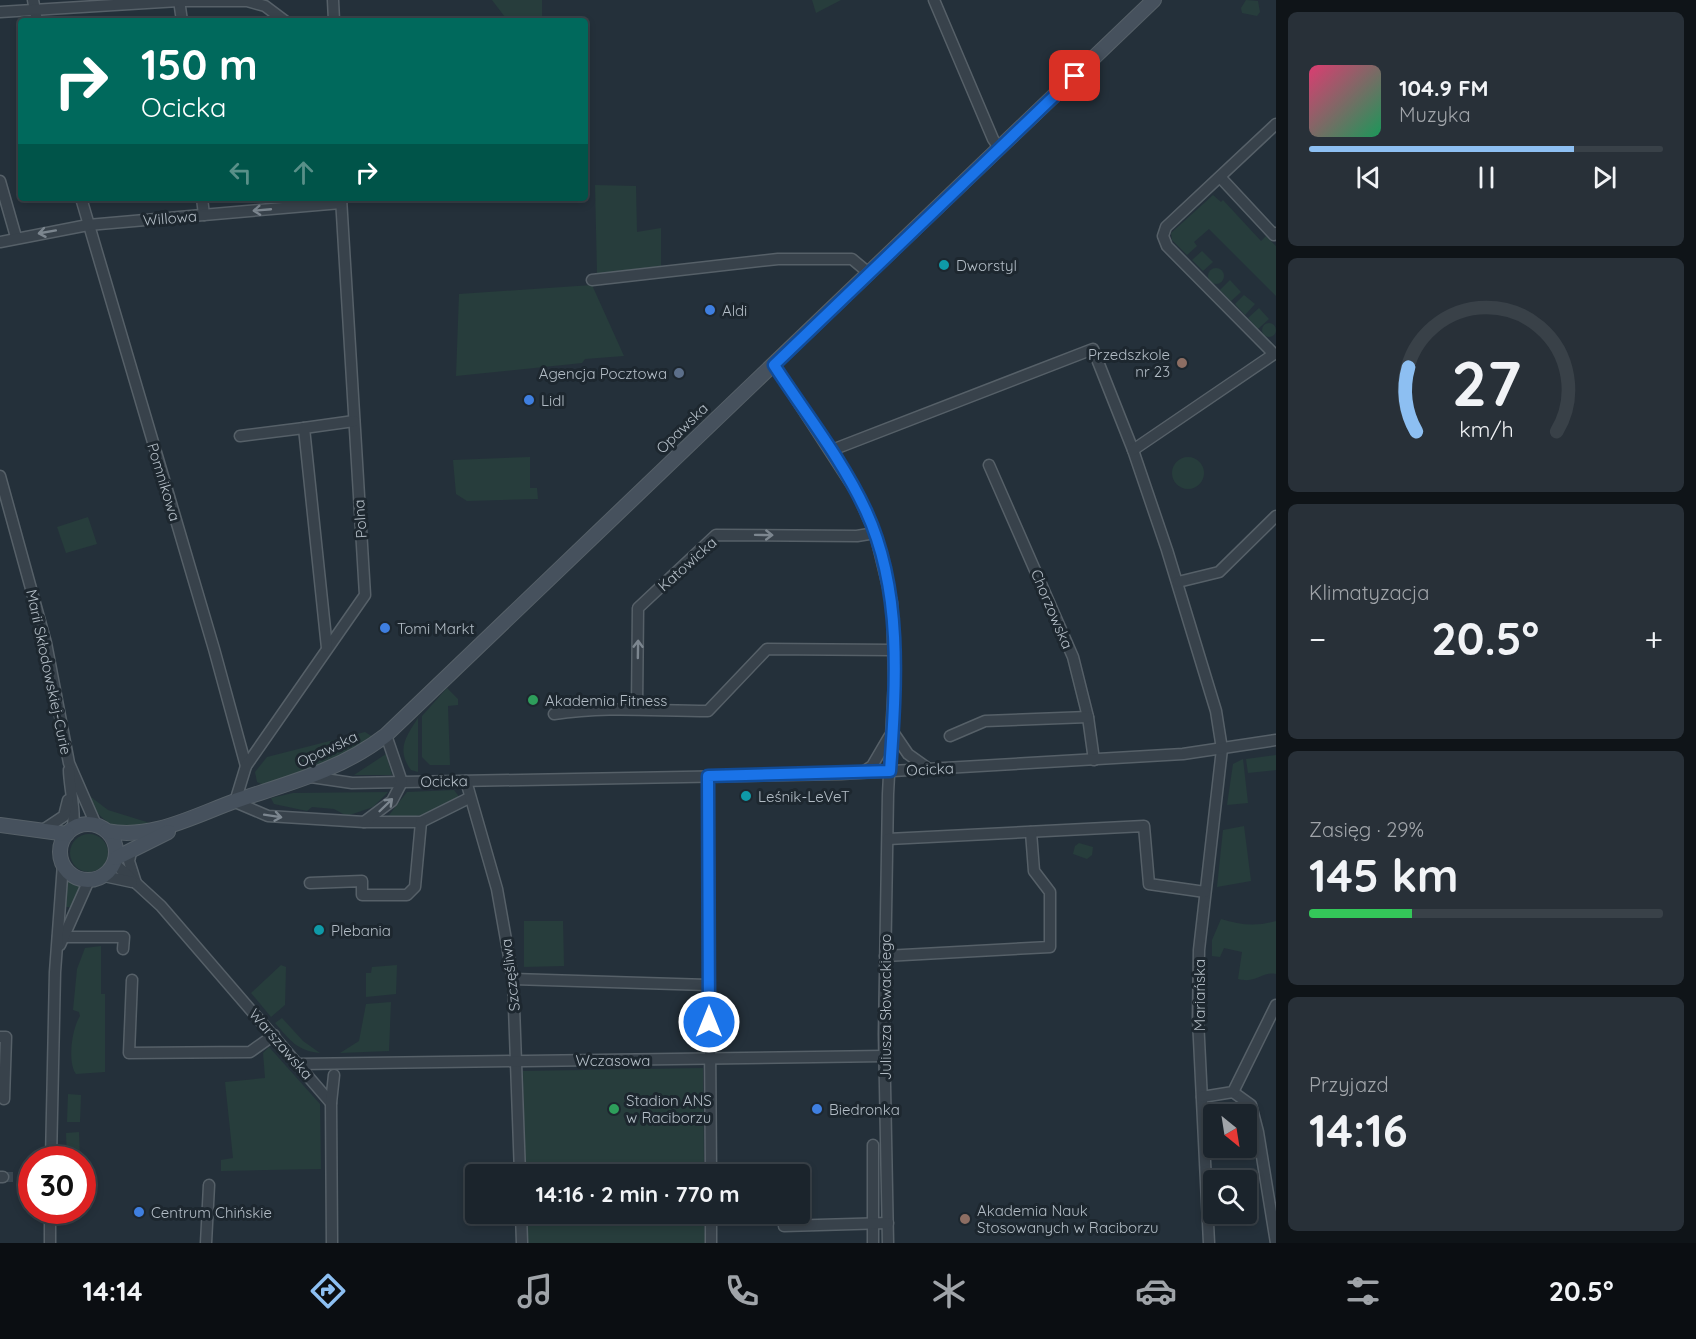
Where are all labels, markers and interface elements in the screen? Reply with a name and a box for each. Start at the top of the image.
text: 150 m [141,38,258,91]
icon: right [42,42,120,120]
pin [1049,50,1100,101]
icon: arrive [1058,59,1091,92]
text: 104.9 FM [1399,74,1489,102]
text: Ocicka [141,90,226,124]
text: Muzyka [1399,102,1471,127]
icon: left [224,156,257,189]
icon: ahead [287,156,320,189]
icon: right [350,156,383,189]
icon: previous [1352,161,1385,194]
icon: pause [1470,161,1503,194]
icon: next [1588,161,1621,194]
one-way arrow [253,205,273,216]
street label: Willowa [142,206,198,230]
one-way arrow [38,227,58,238]
place label: Dworstyl [956,256,1017,275]
marker: Dworstyl [937,258,951,272]
place label: Aldi [722,301,747,320]
marker: Aldi [703,303,717,317]
text: 27 [1451,344,1521,422]
place label: Przedszkole nr 23 [1088,345,1170,381]
marker: Przedszkole nr 23 [1175,356,1189,370]
place label: Agencja Pocztowa [539,364,667,383]
marker: Agencja Pocztowa [672,366,686,380]
place label: Lidl [541,391,565,410]
marker: Lidl [522,393,536,407]
street label: Opawska [652,399,712,457]
text: km/h [1459,417,1513,443]
street label: Pomnikowa [143,441,185,523]
street label: Polna [349,499,371,539]
one-way arrow [753,529,773,541]
street label: Katowicka [654,533,720,595]
street label: Chorzowska [1027,566,1077,652]
text: Klimatyzacja [1309,580,1429,605]
street label: Marii Skłodowskiej-Curie [22,588,76,756]
text: 20.5° [1431,610,1539,666]
text: − [1309,618,1326,659]
text: + [1644,618,1663,659]
place label: Tomi Markt [397,619,475,638]
marker: Tomi Markt [378,621,392,635]
one-way arrow [632,639,644,659]
place label: Akademia Fitness [545,691,667,710]
marker: Akademia Fitness [526,693,540,707]
street label: Opawska [294,727,360,771]
street label: Ocicka [906,758,954,780]
street label: Ocicka [420,771,468,791]
place label: Leśnik-LeVeT [758,787,850,806]
marker: Leśnik-LeVeT [739,789,753,803]
one-way arrow [379,798,394,812]
one-way arrow [263,810,283,821]
text: Zasięg · 29% [1309,817,1424,842]
text: 145 km [1309,847,1459,903]
place label: Plebania [331,921,391,940]
marker: Plebania [312,923,326,937]
street label: Juliusza Słowackiego [876,934,895,1080]
street label: Szczęśliwa [496,938,524,1012]
street label: Mariańska [1190,959,1209,1031]
position arrow [677,990,741,1054]
street label: Warszawska [245,1005,317,1083]
street label: Wczasowa [576,1051,650,1070]
text: Przyjazd [1309,1072,1389,1097]
place label: Stadion ANS w Raciborzu [626,1091,712,1127]
place label: Biedronka [829,1100,900,1119]
marker: Stadion ANS w Raciborzu [607,1102,621,1116]
marker: Biedronka [810,1102,824,1116]
text: 14:16 [1309,1102,1408,1158]
north arrow [1203,1104,1257,1158]
map controls [1203,1104,1257,1224]
speed limit sign: 30 [18,1146,96,1224]
button: search [1203,1170,1257,1224]
text: 14:16 · 2 min · 770 m [535,1180,740,1208]
place label: Akademia Nauk Stosowanych w Raciborzu [977,1201,1159,1237]
place label: Centrum Chińskie [151,1203,272,1222]
marker: Centrum Chińskie [132,1205,146,1219]
marker: Akademia Nauk Stosowanych w Raciborzu [958,1212,972,1226]
icon: directions [307,1270,349,1312]
icon: music [514,1270,556,1312]
icon: phone [721,1270,763,1312]
icon: climate [928,1270,970,1312]
icon: car [1135,1270,1177,1312]
icon: filters [1342,1270,1384,1312]
text: 14:14 [82,1274,143,1308]
text: 20.5° [1549,1274,1614,1308]

